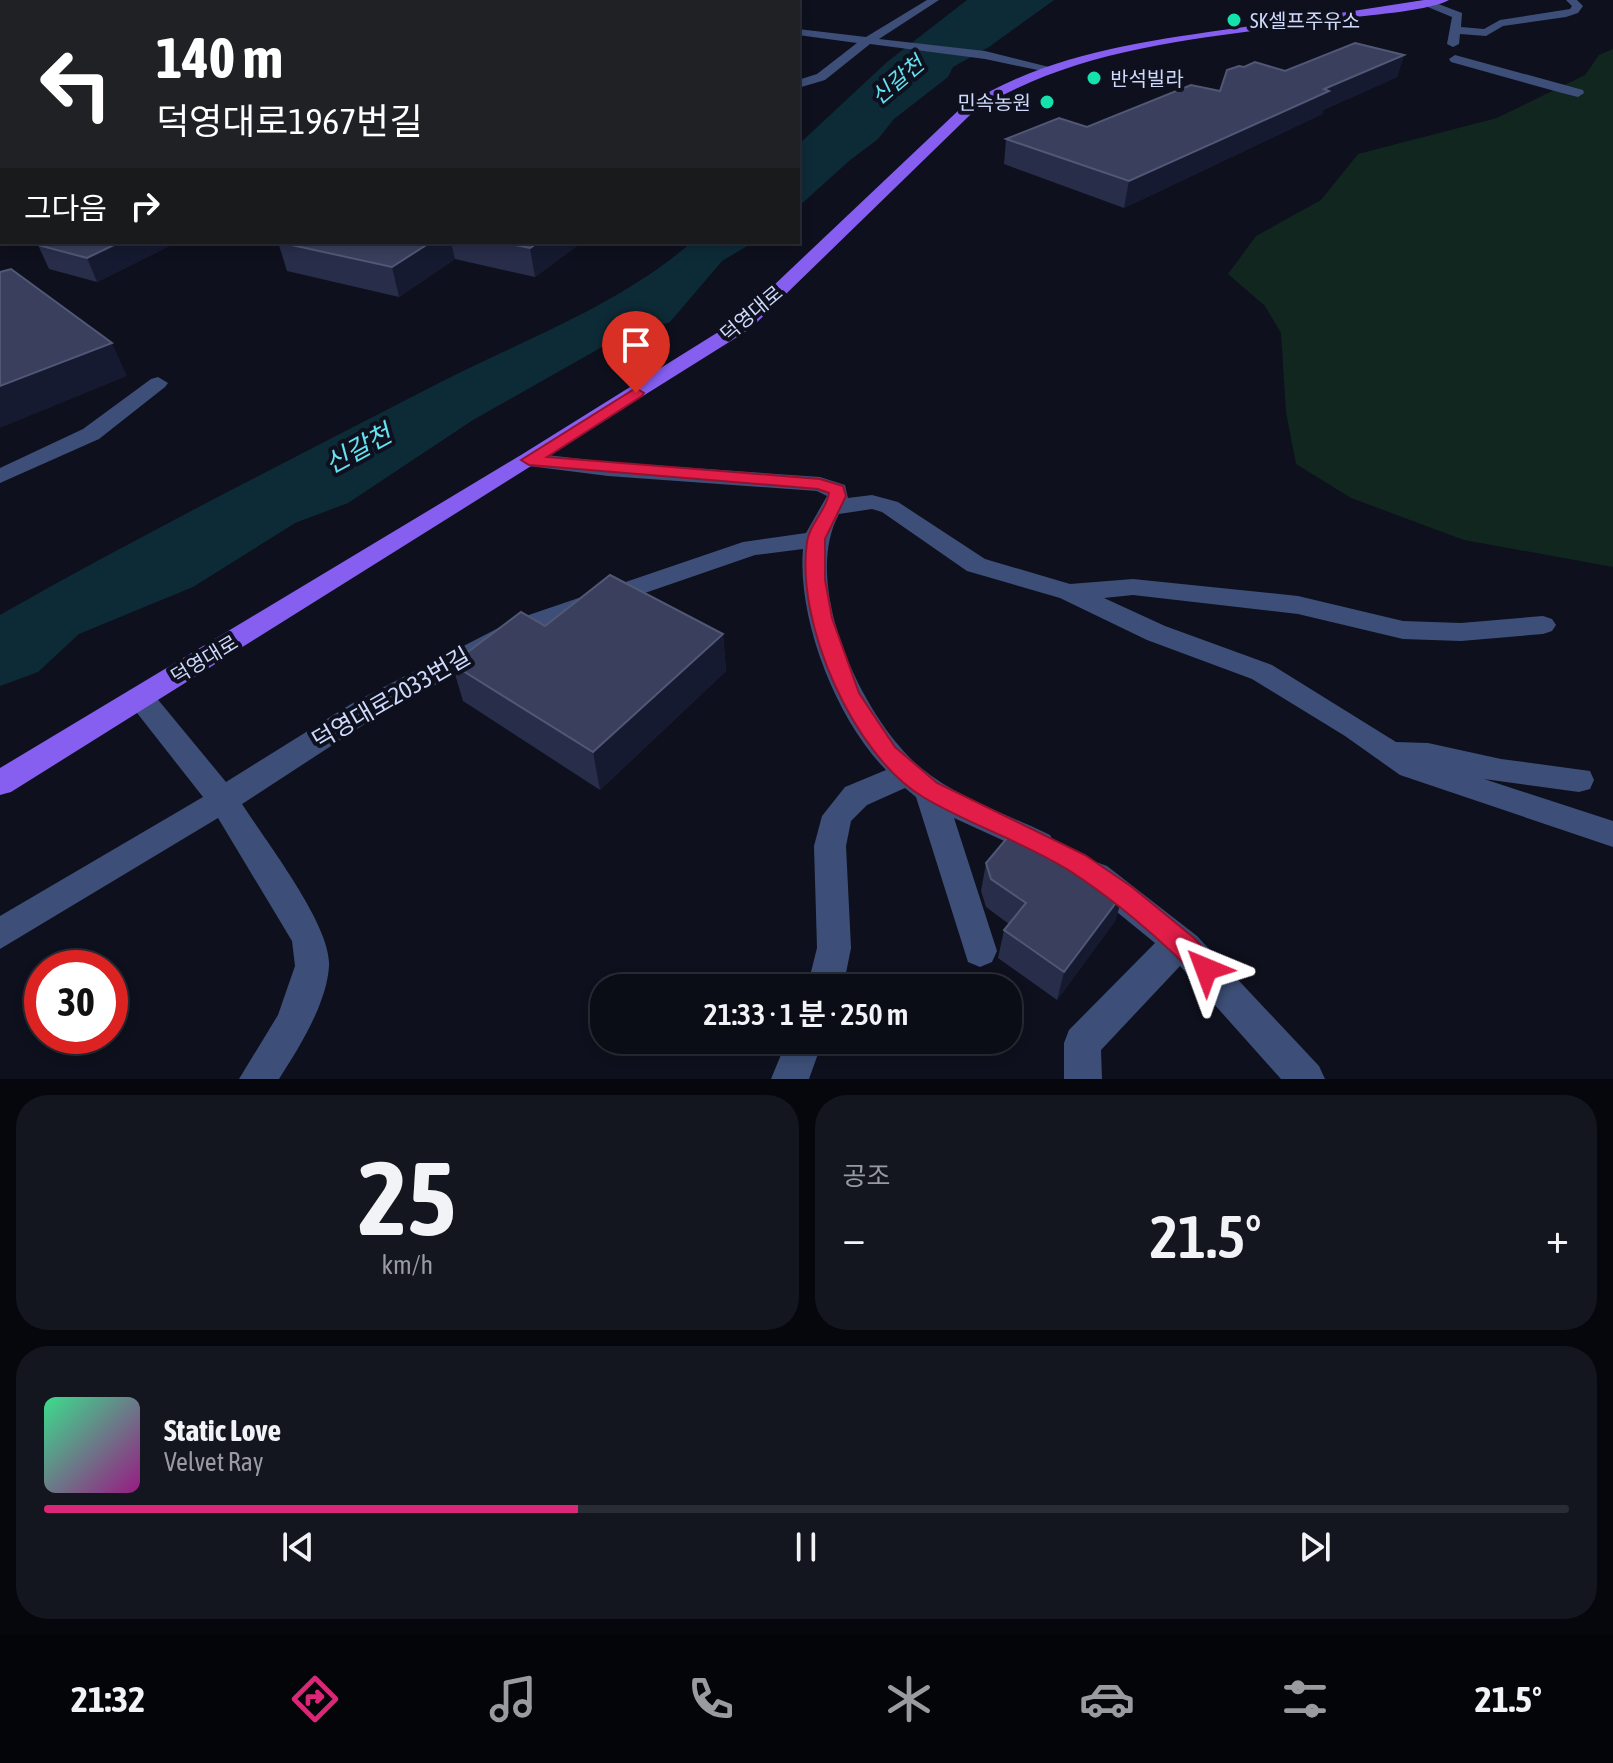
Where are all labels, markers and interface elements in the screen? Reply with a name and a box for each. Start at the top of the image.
place label: SK셀프주유소 [1250,9,1360,32]
marker: SK셀프주유소 [1225,11,1243,29]
text: 140 m [156,26,283,90]
icon: left [24,32,128,136]
water label: 신갈천 [865,49,931,109]
place label: 반석빌라 [1110,67,1184,90]
marker: 반석빌라 [1085,69,1103,87]
place label: 민속농원 [957,91,1031,114]
marker: 민속농원 [1038,93,1056,111]
text: 덕영대로1967번길 [156,100,422,142]
icon: right [123,184,167,228]
text: 그다음 [24,191,107,225]
street label: 덕영대로 [715,281,787,345]
pin [602,311,670,393]
icon: arrive [614,323,658,367]
water label: 신갈천 [319,417,399,480]
street label: 덕영대로 [167,630,241,688]
street label: 덕영대로2033번길 [307,642,475,754]
position arrow [1164,927,1248,1011]
speed limit sign: 30 [24,950,128,1054]
text: 21:33 · 1 분 · 250 m [704,997,908,1031]
text: 25 [358,1138,456,1257]
text: 공조 [843,1161,890,1191]
text: 21.5° [1150,1202,1262,1271]
text: − [843,1212,865,1262]
text: + [1546,1212,1569,1262]
text: km/h [381,1250,433,1280]
text: Static Love [164,1413,281,1447]
text: Velvet Ray [164,1447,264,1477]
icon: previous [276,1525,320,1569]
icon: pause [784,1525,828,1569]
icon: next [1293,1525,1337,1569]
icon: directions [287,1671,343,1727]
icon: music [485,1671,541,1727]
icon: phone [683,1671,739,1727]
icon: climate [881,1671,937,1727]
icon: car [1079,1671,1135,1727]
icon: filters [1277,1671,1333,1727]
text: 21:32 [71,1678,145,1720]
text: 21.5° [1475,1678,1542,1720]

